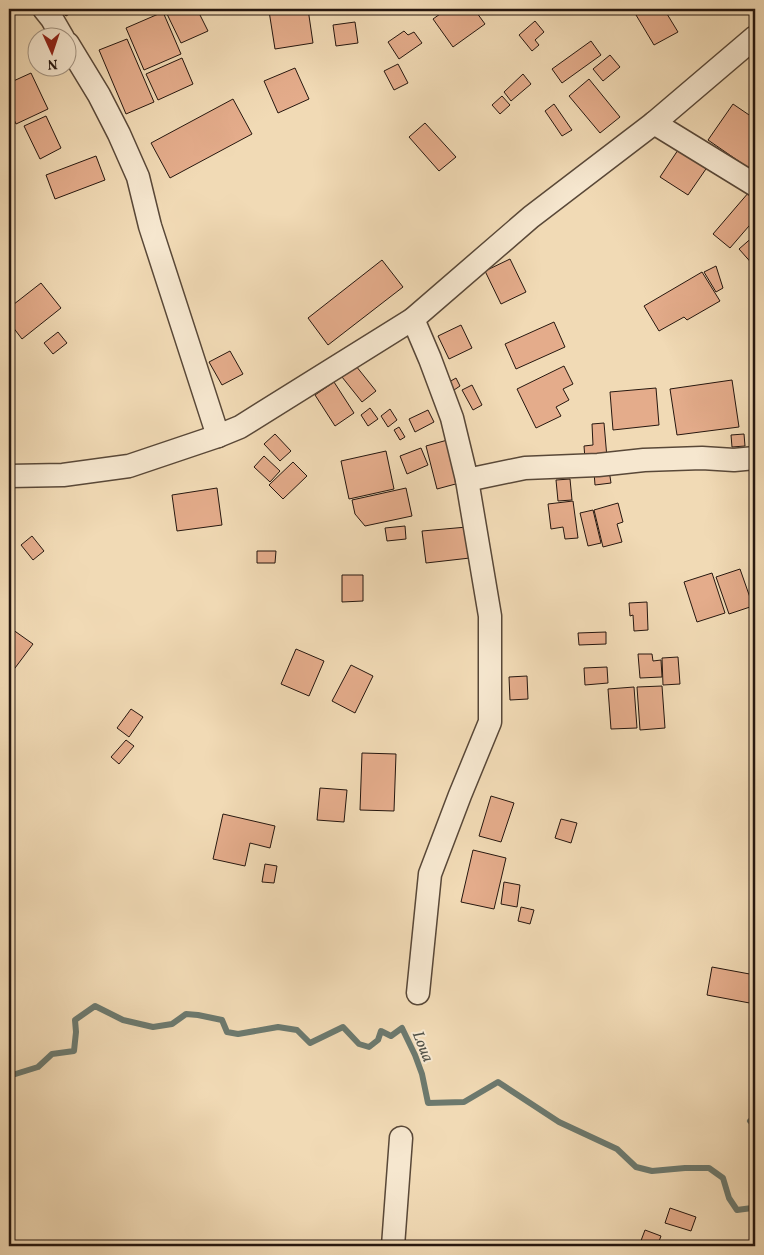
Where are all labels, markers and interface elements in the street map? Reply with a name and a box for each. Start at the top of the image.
north arrow [28,28,78,78]
text: N [47,54,58,73]
water label: Loua [406,1028,438,1066]

